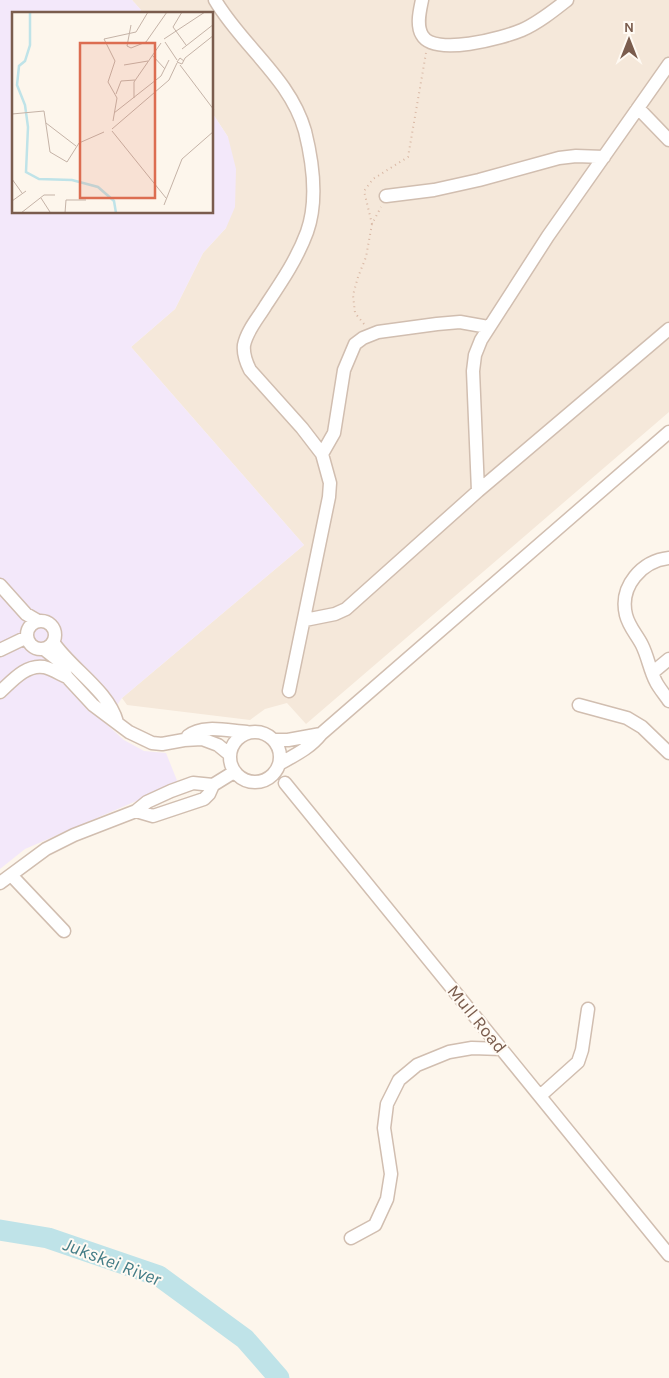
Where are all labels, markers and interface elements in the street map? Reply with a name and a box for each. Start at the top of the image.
inset map [12,12,214,214]
north arrow [604,15,654,65]
text: N [624,19,634,36]
street label: Mull Road [443,980,511,1058]
water label: Jukskei River [60,1233,165,1291]

